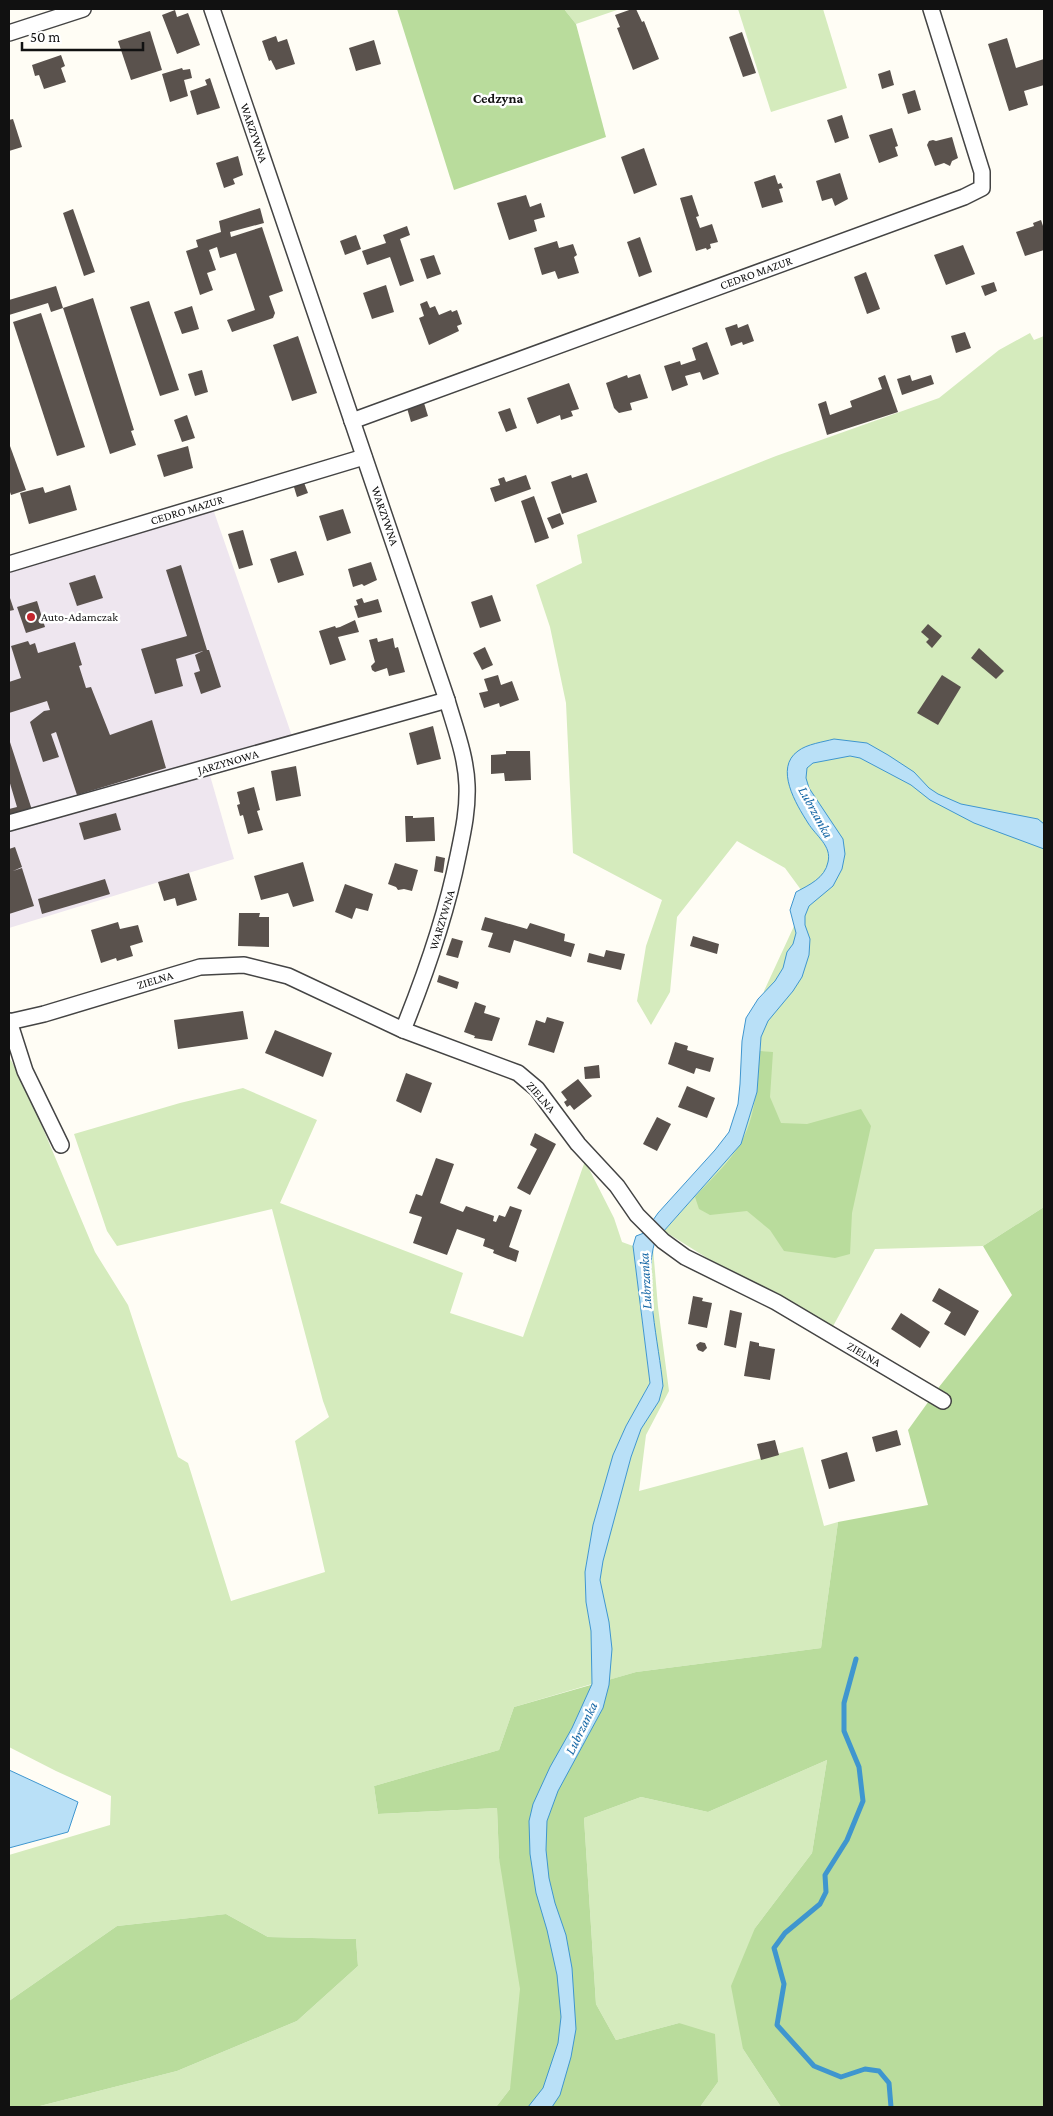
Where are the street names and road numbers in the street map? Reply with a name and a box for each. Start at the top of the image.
street label: WARZYWNA [237,101,271,165]
street label: CEDRO MAZUR [718,253,794,293]
street label: WARZYWNA [368,484,402,548]
street label: CEDRO MAZUR [149,492,226,528]
street label: JARZYNOWA [195,747,260,778]
street label: WARZYWNA [426,888,458,952]
street label: ZIELNA [135,968,175,992]
street label: ZIELNA [524,1078,559,1116]
street label: ZIELNA [845,1338,884,1370]

